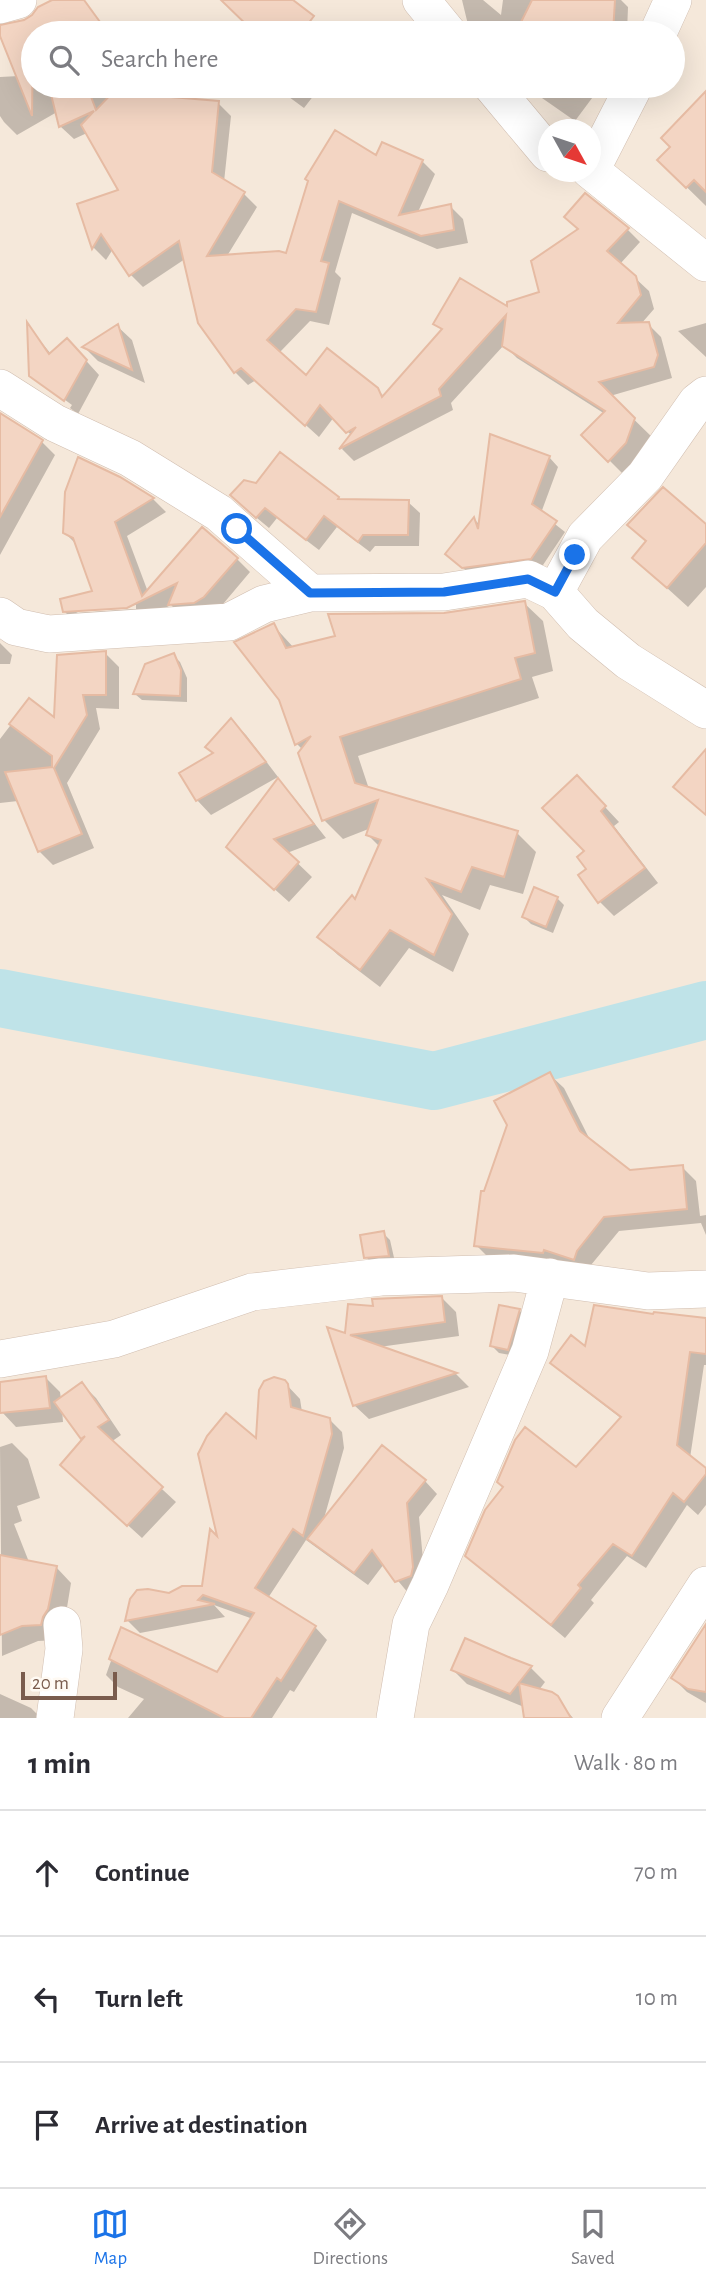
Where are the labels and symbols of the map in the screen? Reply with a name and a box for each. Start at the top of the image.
north arrow [538,119,601,182]
route start [221,513,252,544]
route end [559,539,590,570]
scale bar [21,1669,117,1701]

